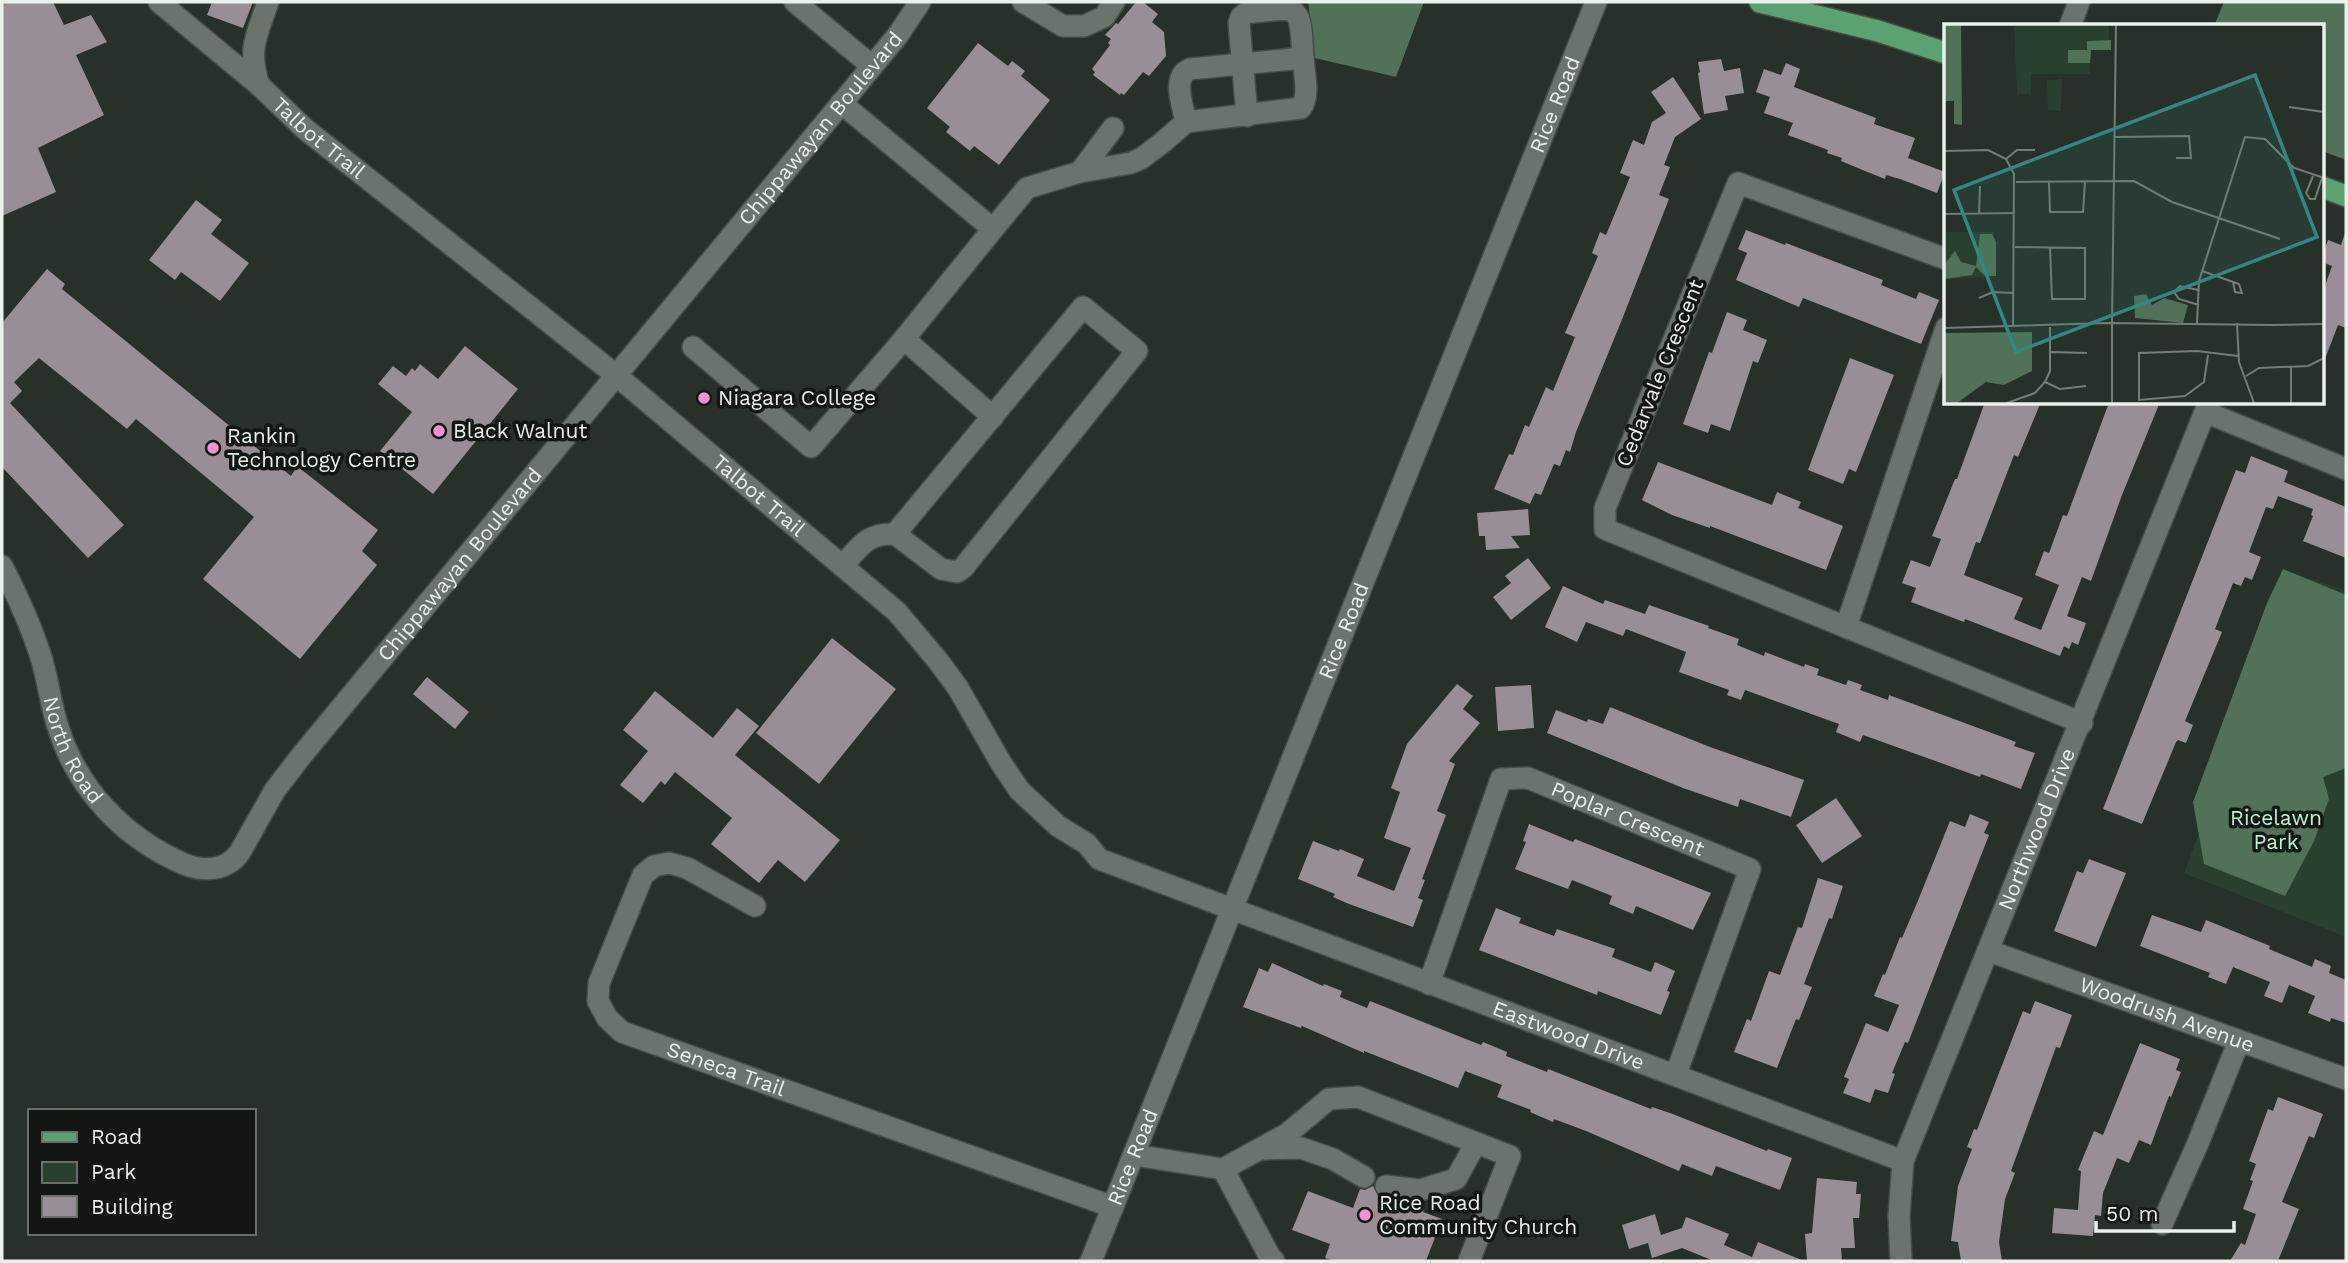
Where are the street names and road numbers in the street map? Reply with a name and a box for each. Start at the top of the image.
street label: Chippawayan Boulevard [733,26,908,230]
street label: Rice Road [1524,52,1585,156]
street label: Talbot Trail [268,92,371,184]
street label: Cedarvale Crescent [1611,275,1709,470]
street label: Talbot Trail [708,449,811,542]
street label: Chippawayan Boulevard [372,462,547,666]
street label: Rice Road [1313,579,1374,683]
street label: North Road [39,694,109,808]
street label: Northwood Drive [1992,744,2080,914]
street label: Poplar Crescent [1548,776,1708,861]
street label: Woodrush Avenue [2076,971,2258,1057]
street label: Eastwood Drive [1489,995,1648,1075]
street label: Seneca Trail [664,1036,789,1101]
street label: Rice Road [1102,1105,1163,1209]

